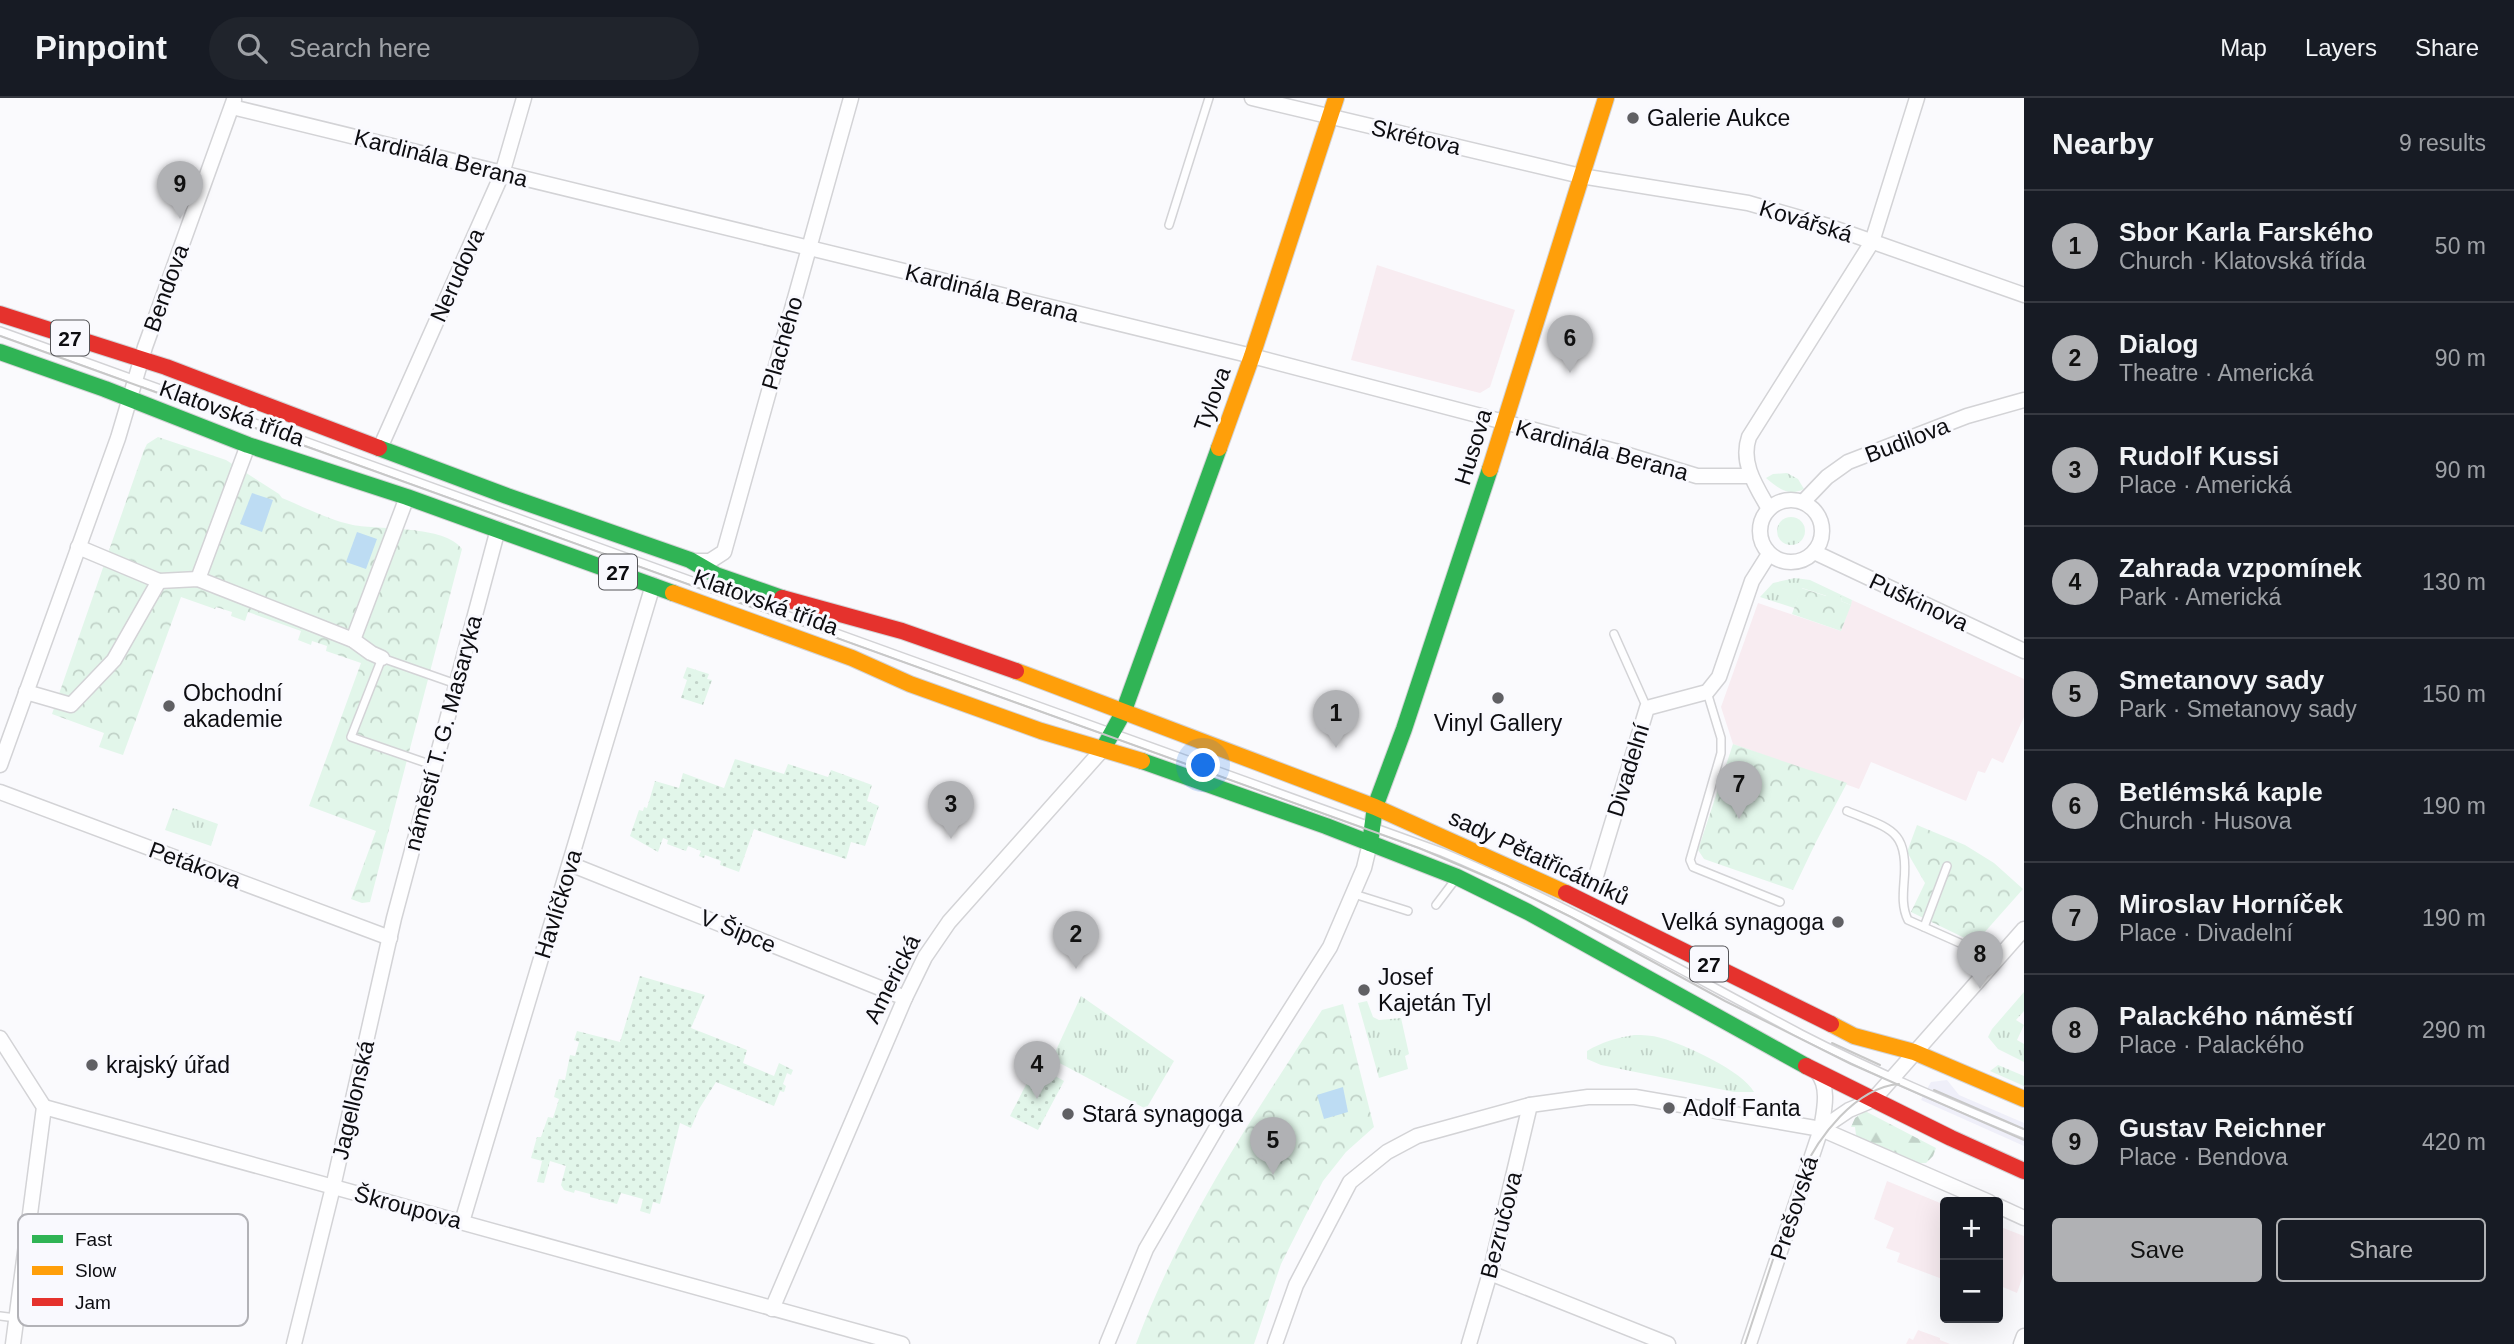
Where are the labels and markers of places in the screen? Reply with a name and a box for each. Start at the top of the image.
place label: Galerie Aukce [1647,105,1790,131]
marker: Galerie Aukce [1625,110,1641,126]
pin: 9 [157,161,203,219]
pin: 6 [1547,315,1593,373]
place label: Obchodní akademie [183,680,283,732]
pin: 1 [1313,690,1359,748]
marker: Vinyl Gallery [1490,690,1506,706]
marker: Obchodní akademie [161,698,177,714]
place label: Vinyl Gallery [1434,710,1563,736]
pin: 7 [1716,761,1762,819]
pin: 3 [928,781,974,839]
place label: Velká synagoga [1662,909,1824,935]
pin: 2 [1053,911,1099,969]
marker: Velká synagoga [1830,914,1846,930]
pin: 8 [1957,931,2003,989]
place label: Josef Kajetán Tyl [1378,964,1491,1016]
marker: Josef Kajetán Tyl [1356,982,1372,998]
pin: 4 [1014,1041,1060,1099]
place label: krajský úřad [106,1052,230,1078]
marker: krajský úřad [84,1057,100,1073]
place label: Adolf Fanta [1683,1095,1801,1121]
marker: Adolf Fanta [1661,1100,1677,1116]
place label: Stará synagoga [1082,1101,1243,1127]
marker: Stará synagoga [1060,1106,1076,1122]
pin: 5 [1250,1117,1296,1175]

